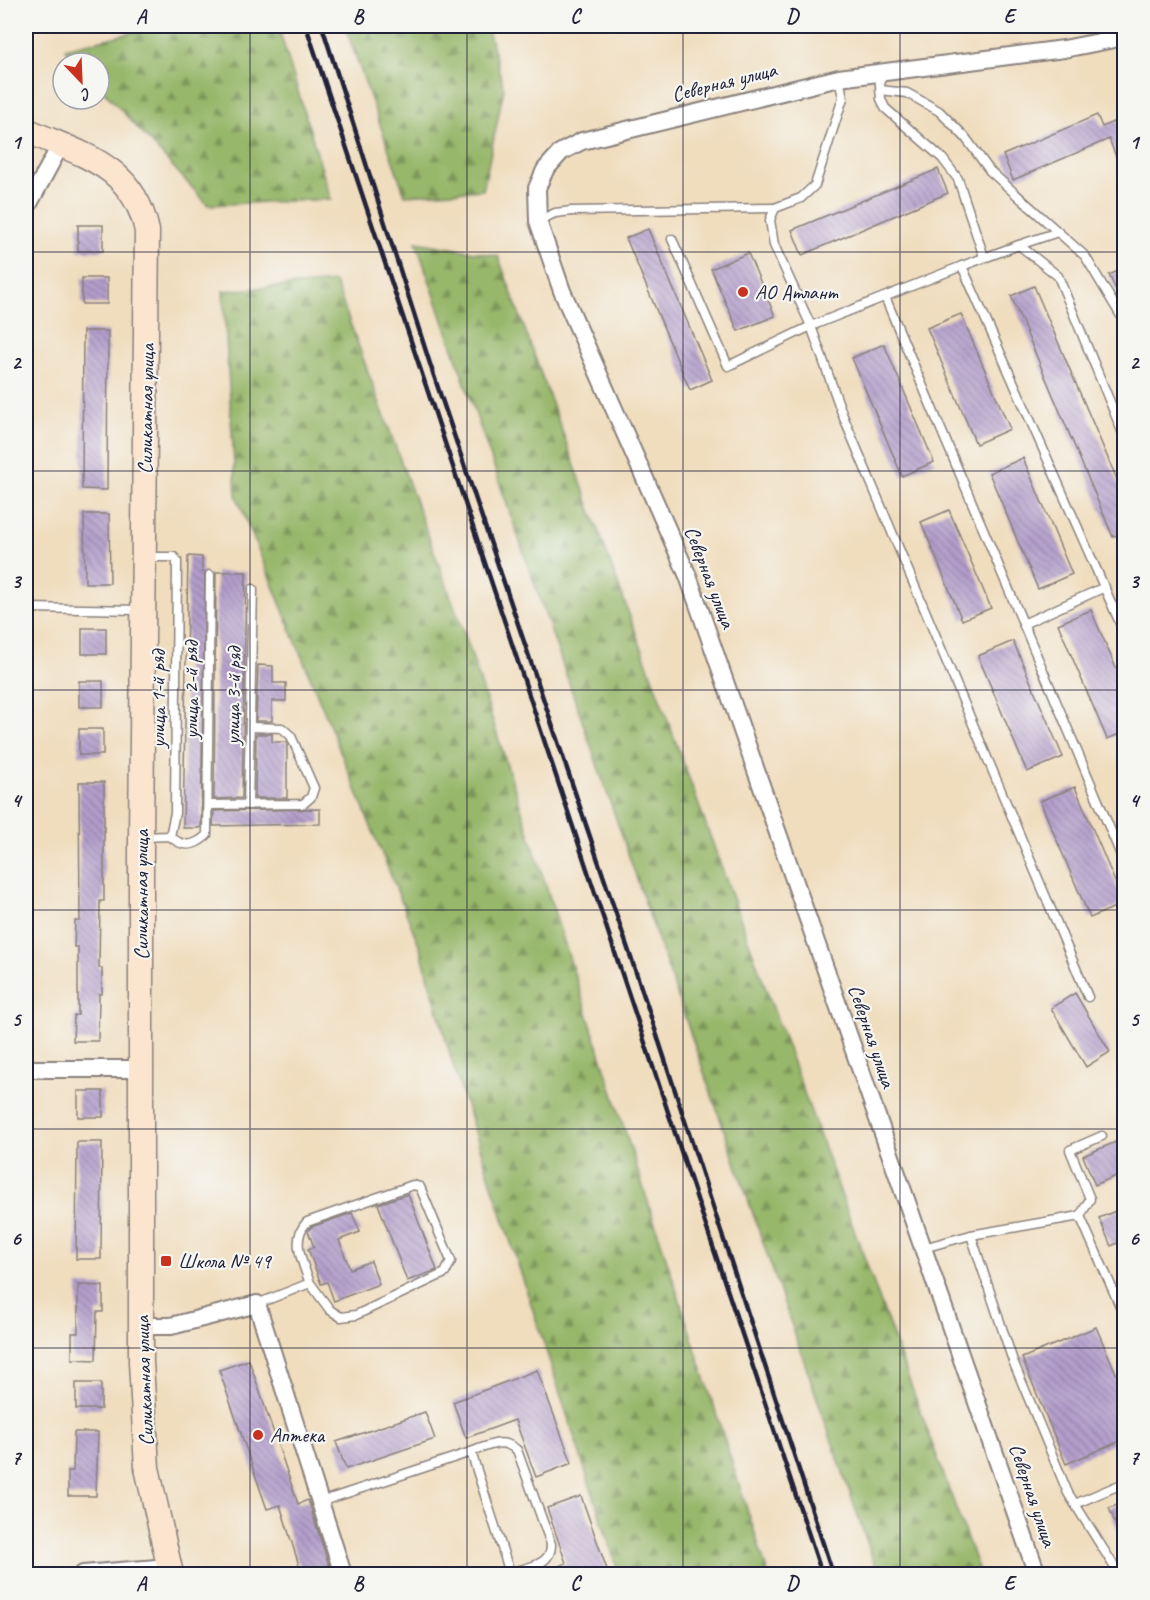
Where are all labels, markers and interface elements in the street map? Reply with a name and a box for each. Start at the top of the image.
text: A [136,4,148,29]
text: B [353,4,365,29]
text: C [570,4,582,29]
text: D [786,4,800,29]
text: E [1004,4,1018,29]
north arrow [51,51,111,111]
street label: Северная улица [669,56,781,108]
text: С [77,83,94,105]
text: 1 [12,130,23,155]
text: 1 [1130,130,1141,155]
place label: АО Атлант [755,279,838,305]
marker: АО Атлант [736,285,750,299]
street label: Силикатная улица [132,342,160,474]
text: 2 [12,350,23,375]
text: 2 [1130,350,1141,375]
street label: Северная улица [679,522,742,633]
text: 3 [12,569,23,594]
text: 3 [1130,569,1141,594]
street label: улица 2-й ряд [178,639,204,741]
street label: улица 3-й ряд [219,645,247,747]
street label: улица 1-й ряд [145,648,171,750]
text: 4 [12,788,24,813]
text: 4 [1130,788,1142,813]
street label: Силикатная улица [128,828,154,960]
street label: Северная улица [842,981,902,1093]
text: 5 [12,1007,23,1032]
text: 5 [1130,1007,1141,1032]
text: 6 [11,1226,22,1251]
text: 6 [1129,1226,1140,1251]
place label: Школа № 49 [178,1248,272,1274]
marker: Школа № 49 [159,1254,173,1268]
street label: Силикатная улица [129,1314,159,1446]
place label: Аптека [270,1422,326,1448]
marker: Аптека [251,1428,265,1442]
street label: Северная улица [1003,1440,1063,1552]
text: 7 [12,1445,23,1470]
text: 7 [1130,1445,1141,1470]
text: A [136,1571,148,1596]
text: B [353,1571,365,1596]
text: C [570,1571,582,1596]
text: D [786,1571,800,1596]
text: E [1004,1571,1018,1596]

